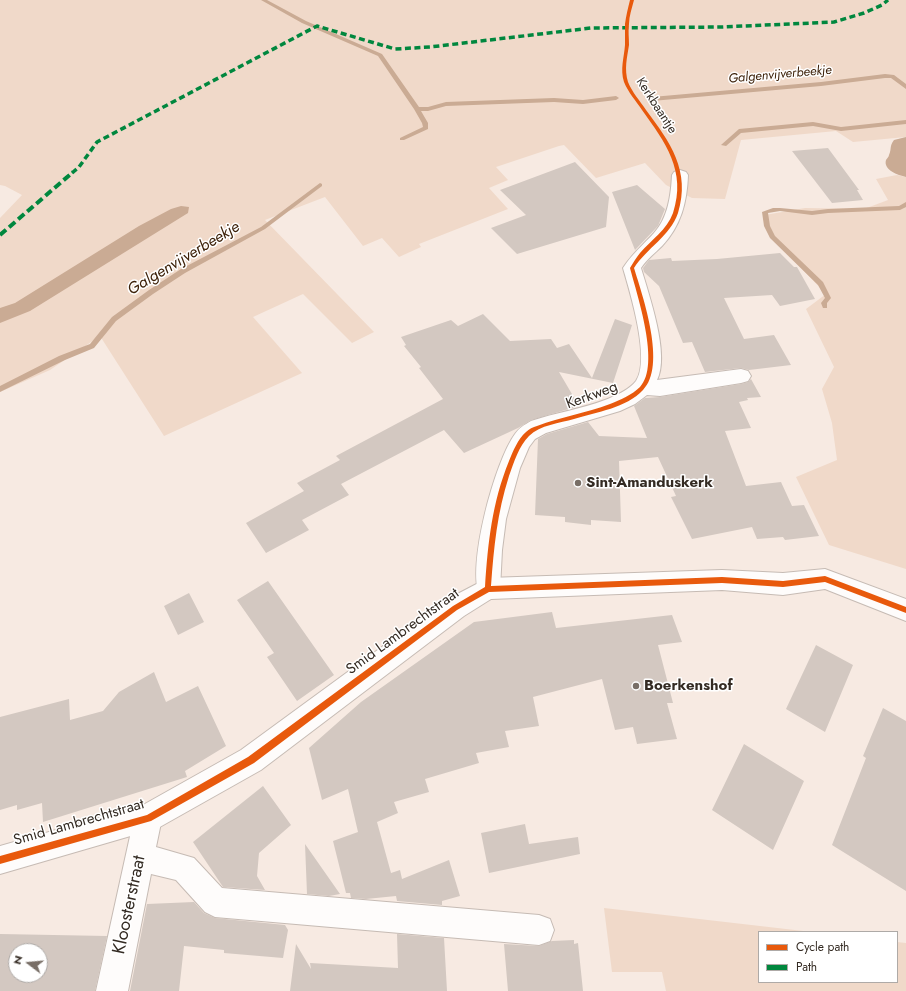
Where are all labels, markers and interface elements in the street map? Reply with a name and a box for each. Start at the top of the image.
water label: Galgenvijverbeekje [728,63,832,87]
street label: Kerkbaantje [632,75,680,137]
water label: Galgenvijverbeekje [124,218,244,300]
street label: Kerkweg [564,378,620,414]
place label: Sint-Amanduskerk [586,474,713,492]
marker: Sint-Amanduskerk [573,478,583,488]
street label: Smid Lambrechtstraat [343,585,463,679]
place label: Boerkenshof [644,677,733,695]
marker: Boerkenshof [631,681,641,691]
street label: Smid Lambrechtstraat [12,796,146,850]
street label: Kloosterstraat [109,854,151,956]
legend [758,931,898,983]
text: Cycle path [796,938,849,956]
north arrow [8,943,48,983]
text: N [9,954,26,966]
text: Path [796,958,817,976]

